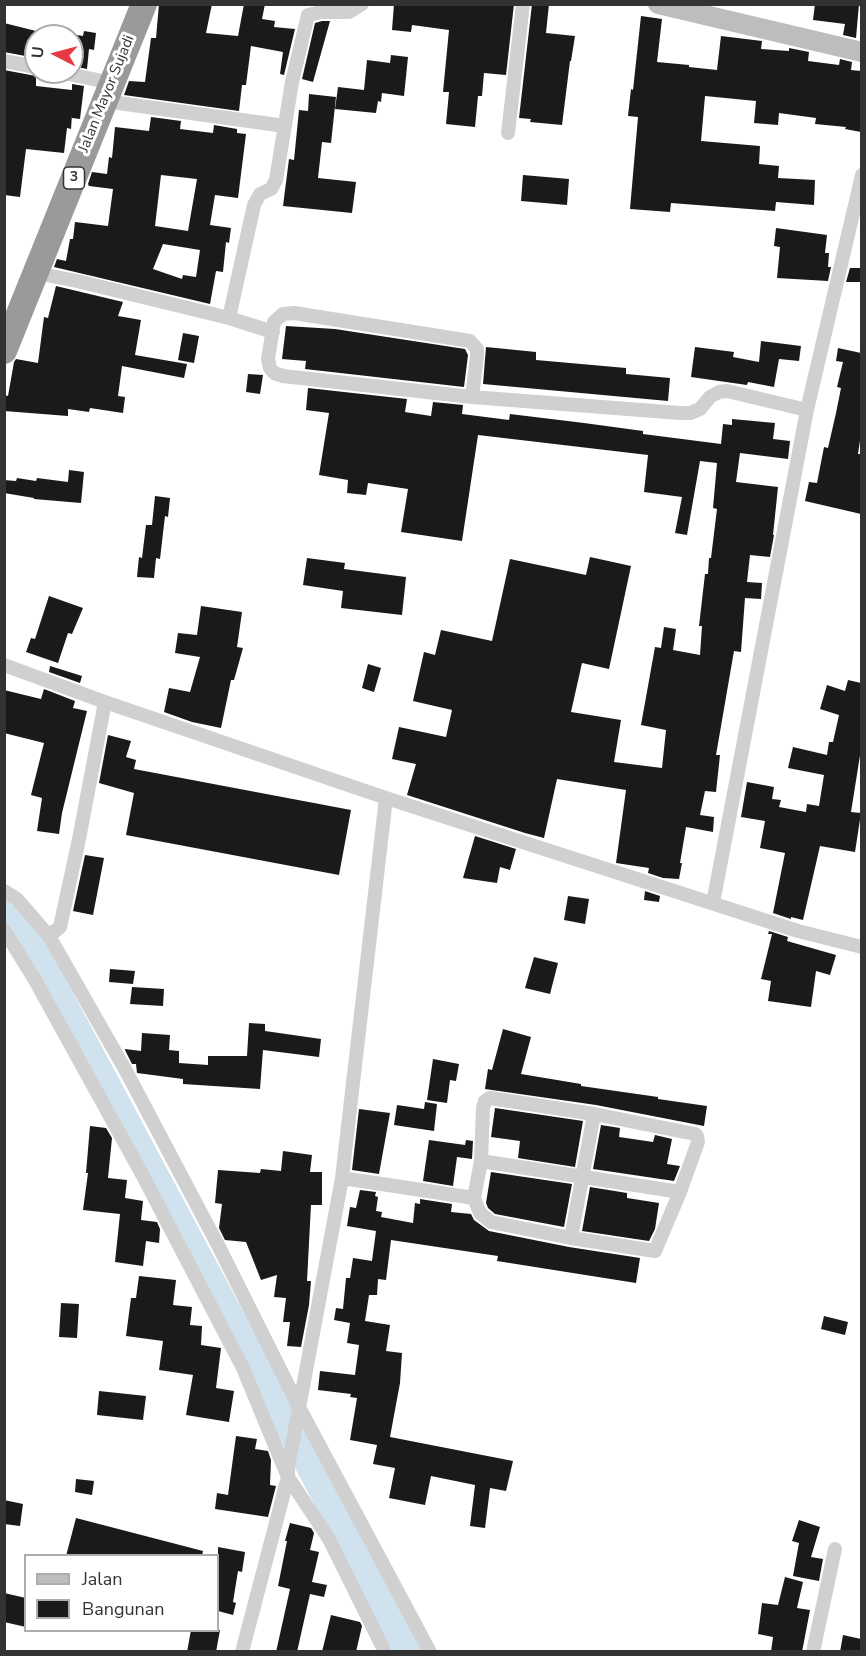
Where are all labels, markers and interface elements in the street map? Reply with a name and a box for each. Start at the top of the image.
north arrow [24,24,84,84]
street label: Jalan Mayor Sujadi [75,33,139,155]
text: U [27,45,50,59]
road number: 3 [64,167,84,189]
legend [24,1554,219,1632]
text: Jalan [82,1567,122,1591]
text: Bangunan [82,1597,165,1621]

